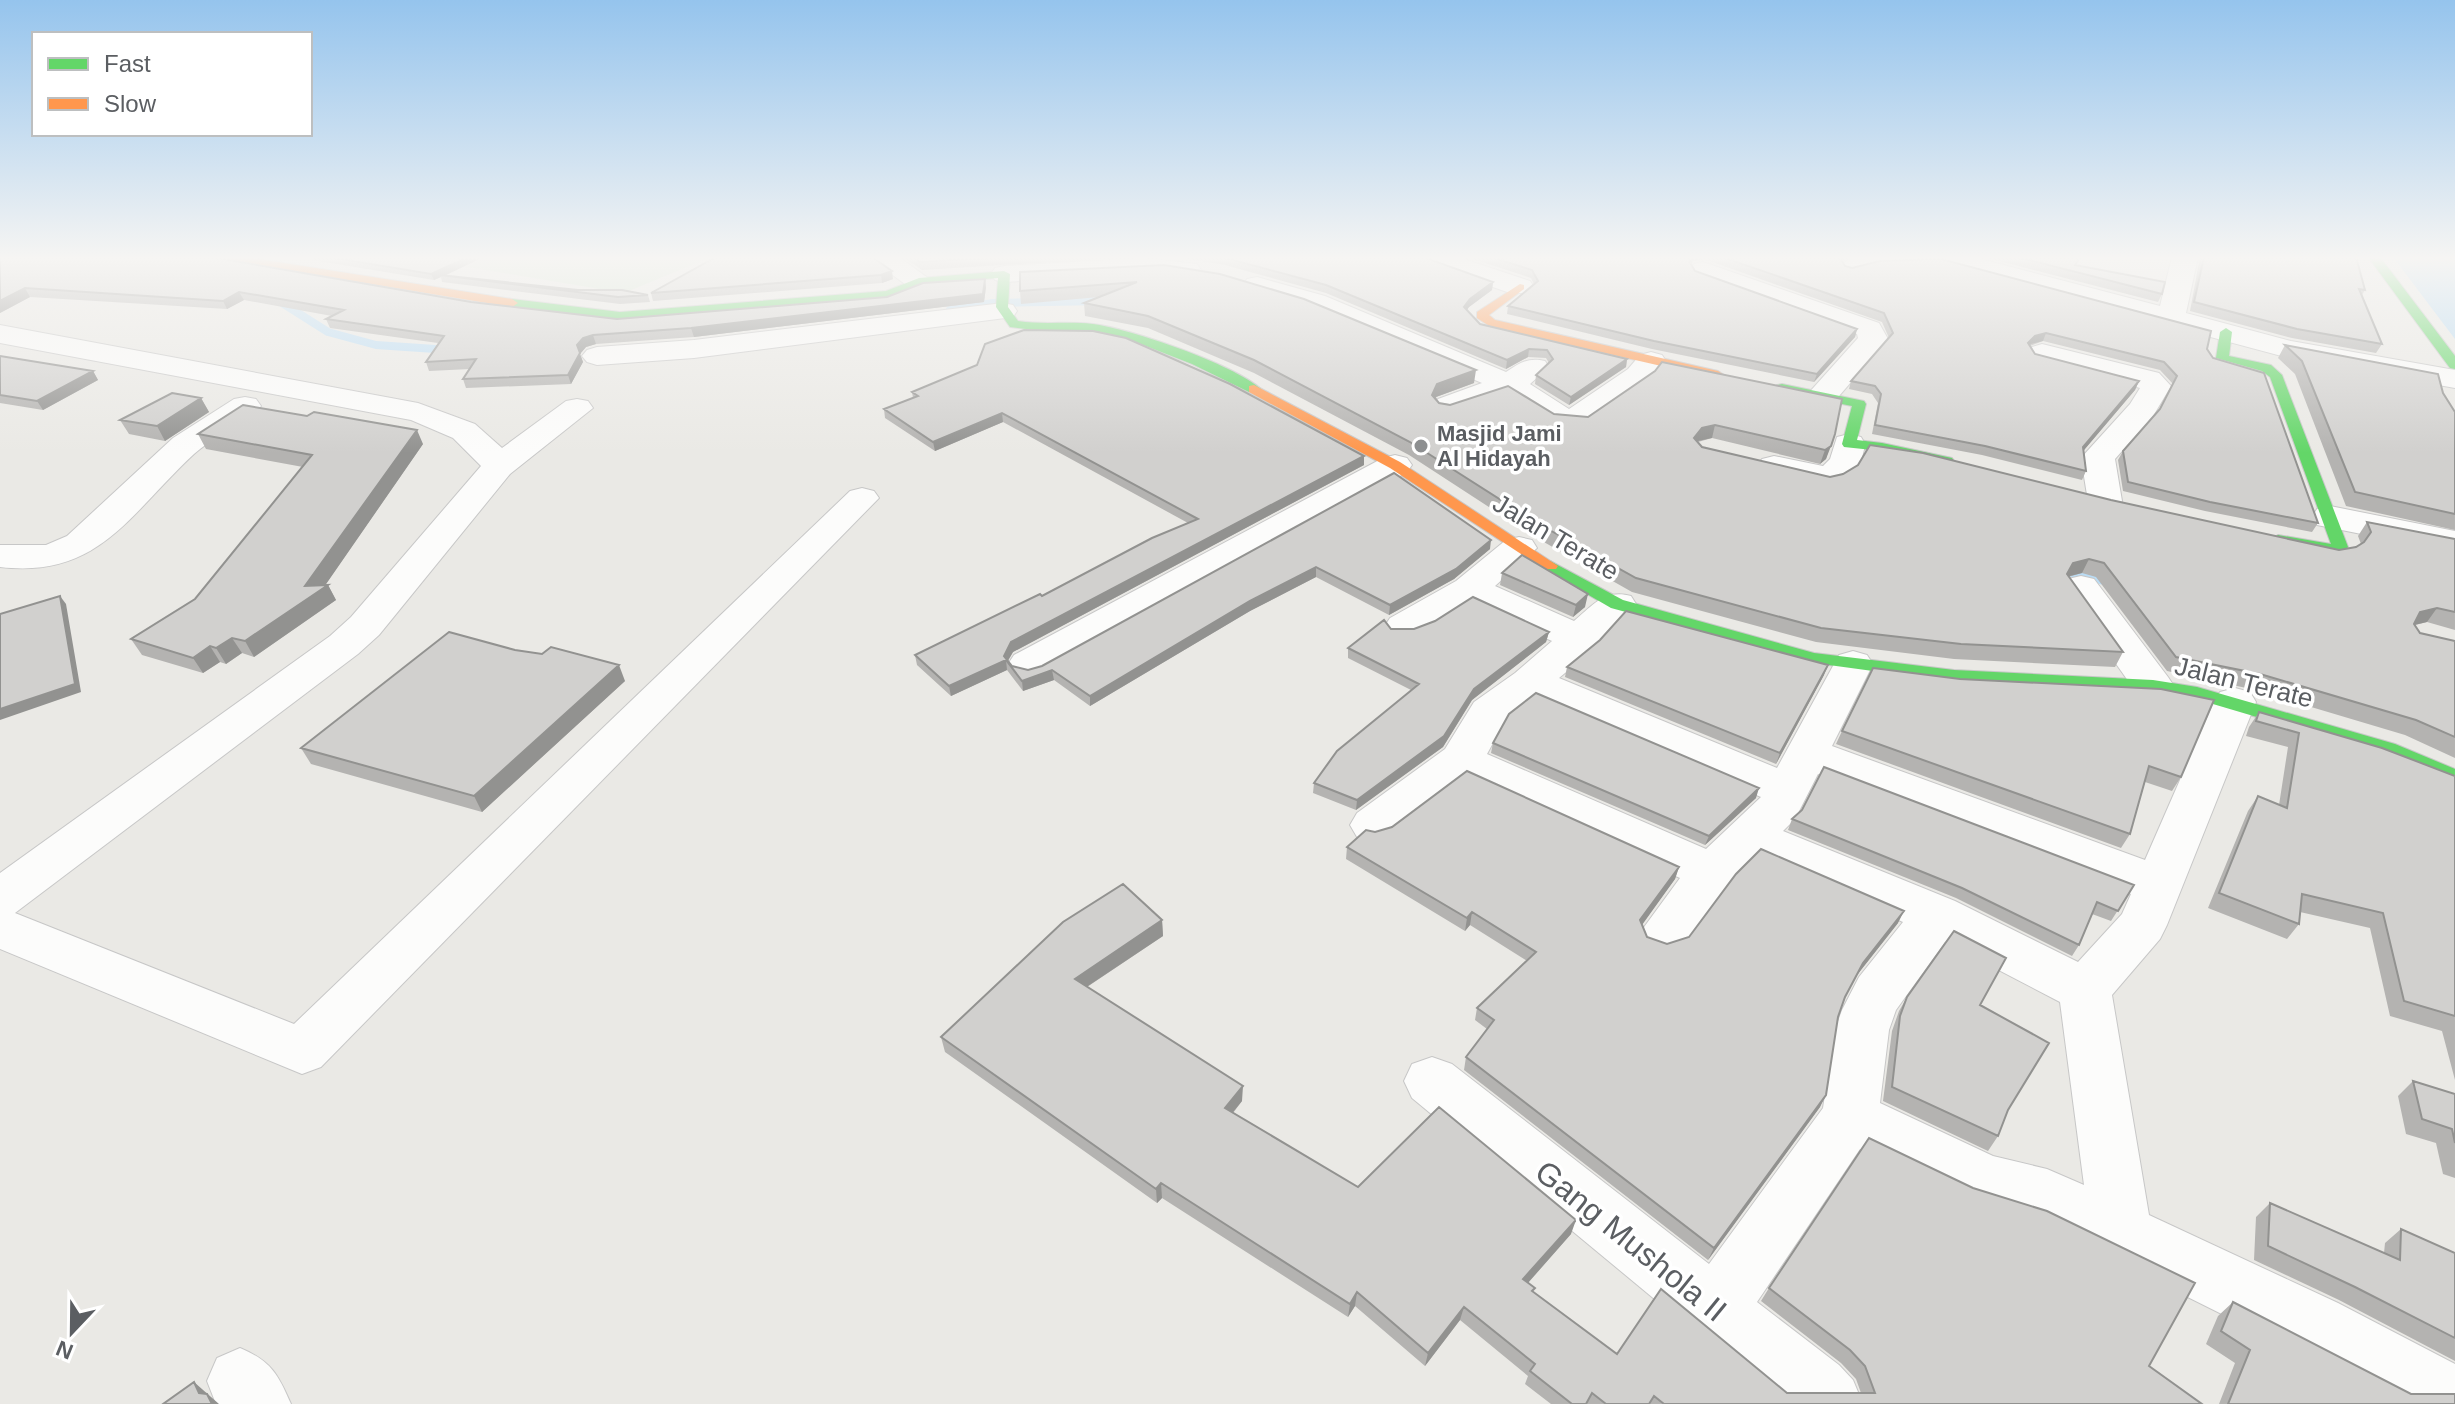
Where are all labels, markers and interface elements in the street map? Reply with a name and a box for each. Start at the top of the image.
legend [32,32,312,136]
text: Fast [104,50,151,77]
text: Slow [104,90,157,117]
place label: Masjid Jami Al Hidayah [1437,421,1562,471]
marker: Masjid Jami Al Hidayah [1412,437,1430,455]
street label: Jalan Terate [1488,488,1624,586]
street label: Jalan Terate [2172,650,2316,714]
street label: Gang Mushola II [1528,1153,1734,1329]
north arrow [32,1292,112,1372]
text: N [53,1336,77,1365]

